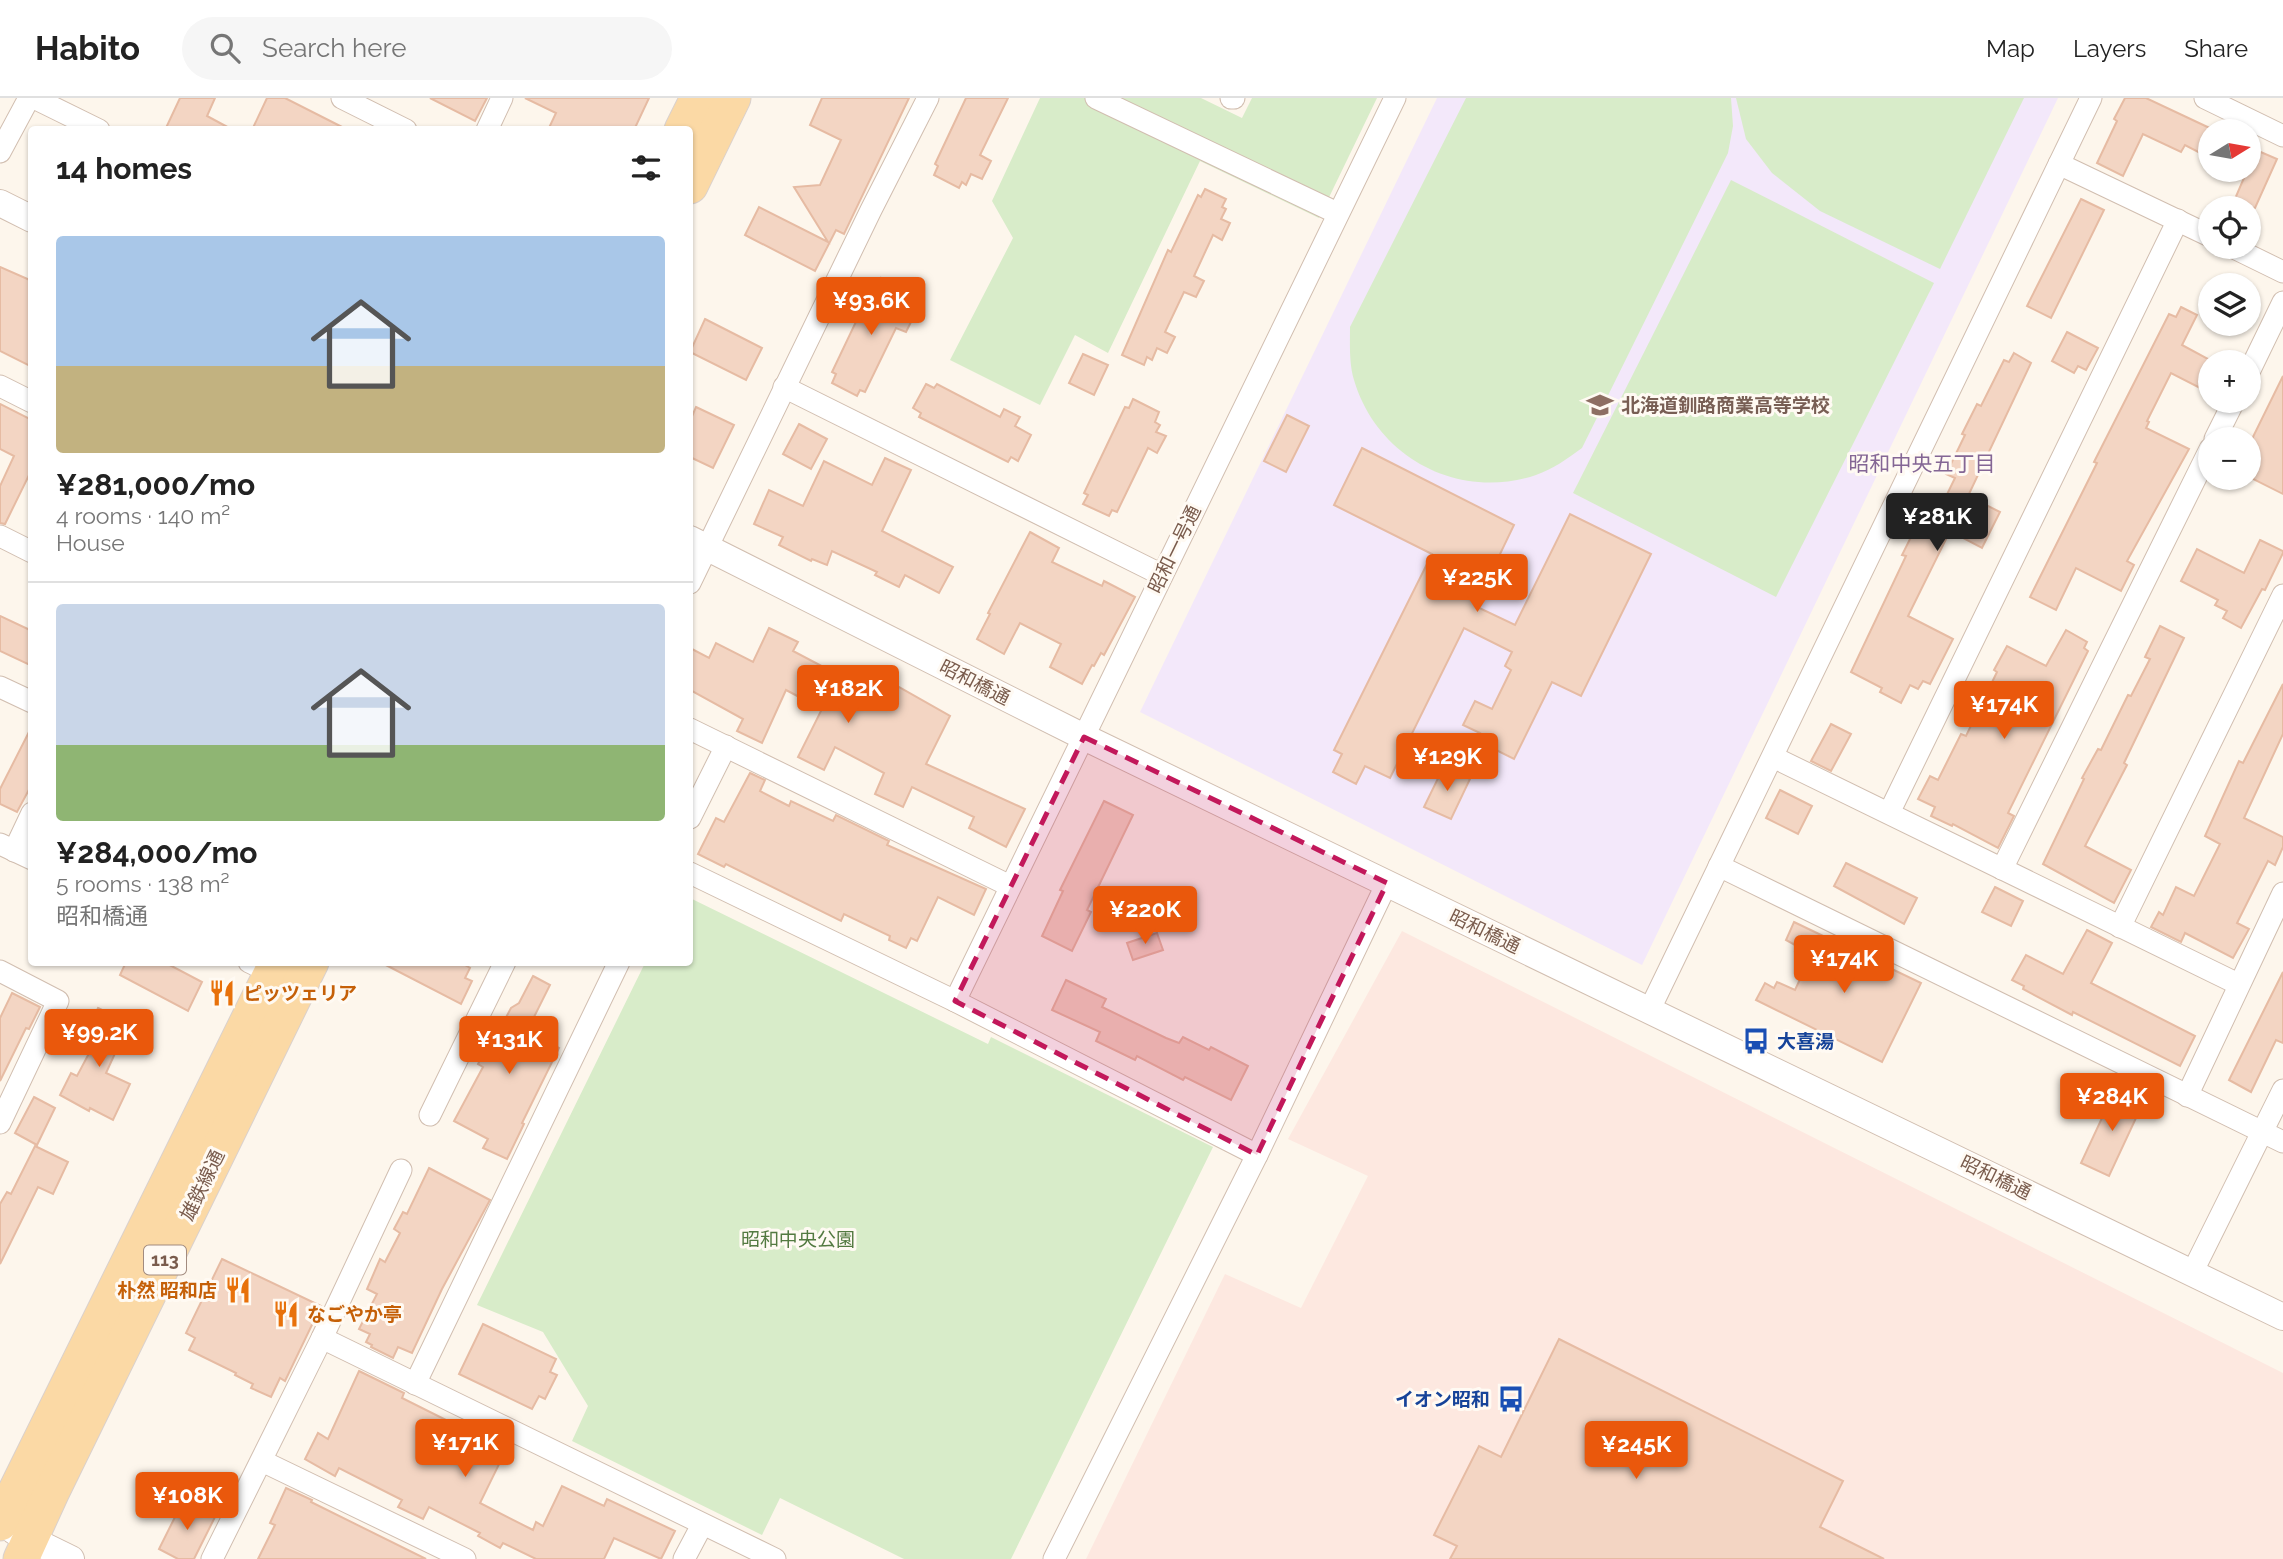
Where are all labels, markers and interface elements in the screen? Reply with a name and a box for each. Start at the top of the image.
search box [182,17,672,80]
text: Habito [35,29,140,68]
icon: search [206,29,244,67]
text: Search here [262,33,406,63]
text: Map [1986,34,2035,63]
text: Layers [2073,34,2146,63]
text: Share [2184,34,2248,63]
north arrow [2198,119,2261,182]
map controls [2198,119,2261,490]
icon: filters [627,149,665,187]
text: 14 homes [56,151,192,186]
button: locate [2198,196,2261,259]
button: layers [2198,273,2261,336]
pin: ¥93.6K [814,278,928,337]
icon: home [298,281,424,407]
text: ¥93.6K [832,286,910,313]
button: + [2198,350,2261,413]
school or university icon: 北海道釧路商業高等学校 [1585,390,1615,420]
place label: 北海道釧路商業高等学校 [1621,394,1830,416]
button: − [2198,427,2261,490]
district label: 昭和中央五丁目 [1849,451,1996,476]
text: ¥281,000/mo [56,467,255,502]
pin: ¥281K [1888,494,1986,553]
street label: 昭和一号通 [1143,501,1205,597]
text: 4 rooms · 140 m² [56,502,230,529]
text: ¥281K [1902,502,1972,529]
text: House [56,529,125,556]
pin: ¥225K [1428,554,1526,614]
text: ¥225K [1442,563,1512,590]
icon: home [298,650,424,776]
street label: 昭和橋通 [936,655,1014,709]
pin: ¥182K [799,666,897,725]
text: ¥182K [813,674,883,701]
pin: ¥174K [1955,682,2053,741]
text: ¥174K [1970,690,2038,717]
pin: ¥129K [1398,734,1496,793]
text: ¥129K [1412,742,1482,769]
text: ¥284,000/mo [56,835,258,870]
text: 5 rooms · 138 m² [56,870,230,897]
pin: ¥220K [1096,886,1194,946]
text: ¥220K [1109,895,1181,922]
text: 昭和橋通 [56,902,148,929]
street label: 昭和橋通 [1446,904,1524,958]
pin: ¥174K [1795,936,1893,995]
text: ¥174K [1810,944,1878,971]
restaurant icon: ピッツェリア [207,978,237,1008]
place label: ピッツェリア [243,982,357,1004]
pin: ¥99.2K [42,1010,156,1069]
pin: ¥131K [460,1016,558,1076]
text: ¥99.2K [60,1018,138,1045]
text: ¥131K [475,1025,543,1052]
bus stop icon: 大喜湯 [1741,1026,1771,1056]
place label: 大喜湯 [1777,1030,1834,1052]
pin: ¥284K [2063,1074,2161,1133]
text: ¥284K [2076,1082,2148,1109]
street label: 雄鉄線通 [175,1146,229,1224]
street label: 昭和橋通 [1957,1150,2035,1204]
park label: 昭和中央公園 [741,1228,855,1250]
road number: 113 [144,1246,186,1274]
restaurant icon: 朴然 昭和店 [223,1275,253,1305]
place label: 朴然 昭和店 [117,1279,217,1301]
restaurant icon: なごやか亭 [271,1299,301,1329]
place label: なごやか亭 [307,1303,402,1325]
bus stop icon: イオン昭和 [1496,1384,1526,1414]
place label: イオン昭和 [1395,1388,1490,1410]
pin: ¥171K [416,1420,514,1479]
pin: ¥245K [1587,1422,1685,1481]
text: ¥171K [431,1428,499,1455]
text: ¥245K [1601,1430,1671,1457]
pin: ¥108K [138,1472,236,1532]
text: ¥108K [151,1481,223,1508]

